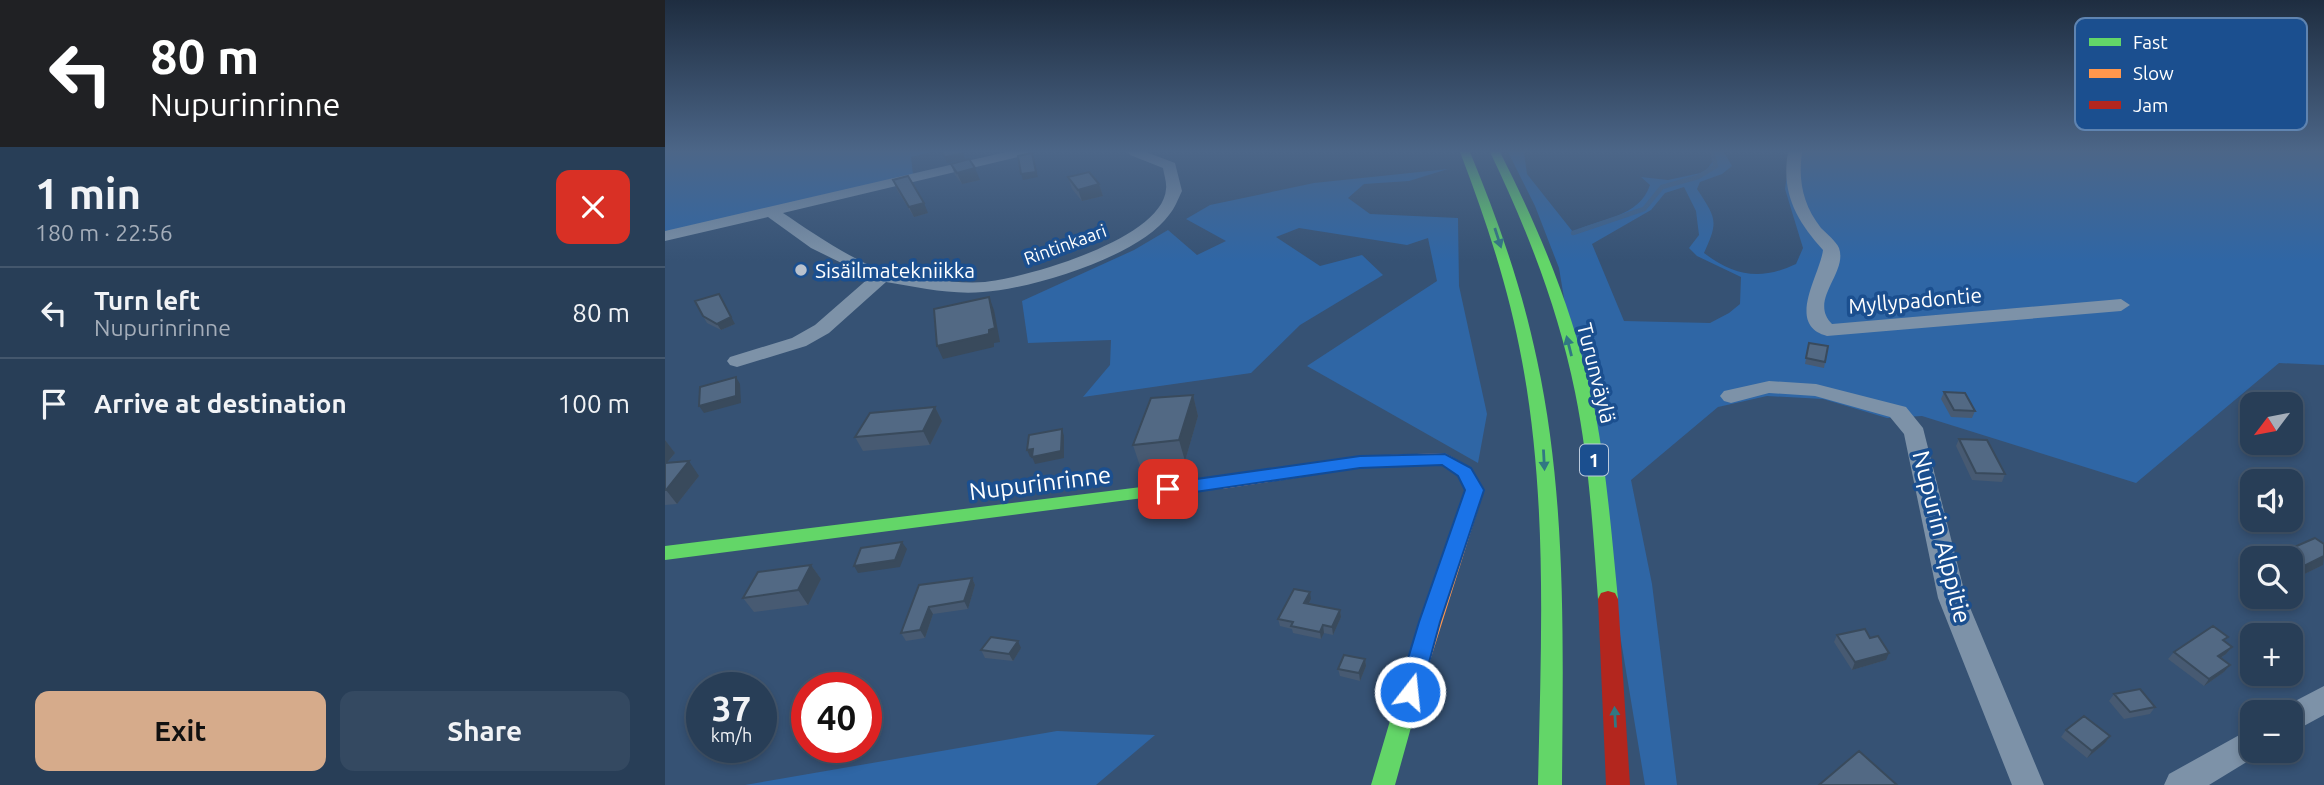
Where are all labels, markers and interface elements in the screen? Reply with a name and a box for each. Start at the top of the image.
legend [2075,18,2307,130]
icon: left [35,28,126,119]
text: 80 m [150,28,259,83]
text: Fast [2133,31,2168,53]
text: Slow [2133,62,2174,84]
text: Nupurinrinne [150,86,340,122]
text: Jam [2133,94,2169,116]
text: 1 min [35,170,141,217]
button: close [556,170,630,244]
text: 180 m · 22:56 [35,220,173,245]
street label: Rintinkaari [1021,220,1109,268]
one-way arrow [1493,228,1504,249]
place label: Sisäilmatekniikka [815,258,975,282]
marker: Sisäilmatekniikka [793,262,809,278]
street label: Myllypadontie [1847,282,1983,318]
text: Turn left [94,286,200,315]
icon: left [35,294,73,332]
text: 80 m [572,298,630,327]
text: Nupurinrinne [94,315,231,340]
street label: Turunväylä [1573,320,1621,426]
one-way arrow [1563,335,1574,357]
icon: arrive [35,385,73,423]
text: Arrive at destination [94,389,347,418]
text: 100 m [558,389,630,418]
north arrow [2240,392,2303,455]
map controls [2240,392,2303,763]
road number: 1 [1580,444,1608,475]
street label: Nupurin Alppitie [1907,448,1977,626]
one-way arrow [1538,450,1549,472]
pin [1138,459,1198,519]
street label: Nupurinrinne [967,461,1113,505]
button: sound [2240,469,2303,532]
icon: arrive [1149,470,1187,508]
button: search [2240,546,2303,609]
button: + [2240,623,2303,686]
position arrow [1373,655,1447,729]
speed limit sign: 40 [791,672,882,763]
text: 37 [712,688,751,728]
button: Exit [35,691,326,771]
button: Share [340,691,630,771]
button: − [2240,700,2303,763]
one-way arrow [1610,706,1621,728]
text: km/h [711,725,752,745]

